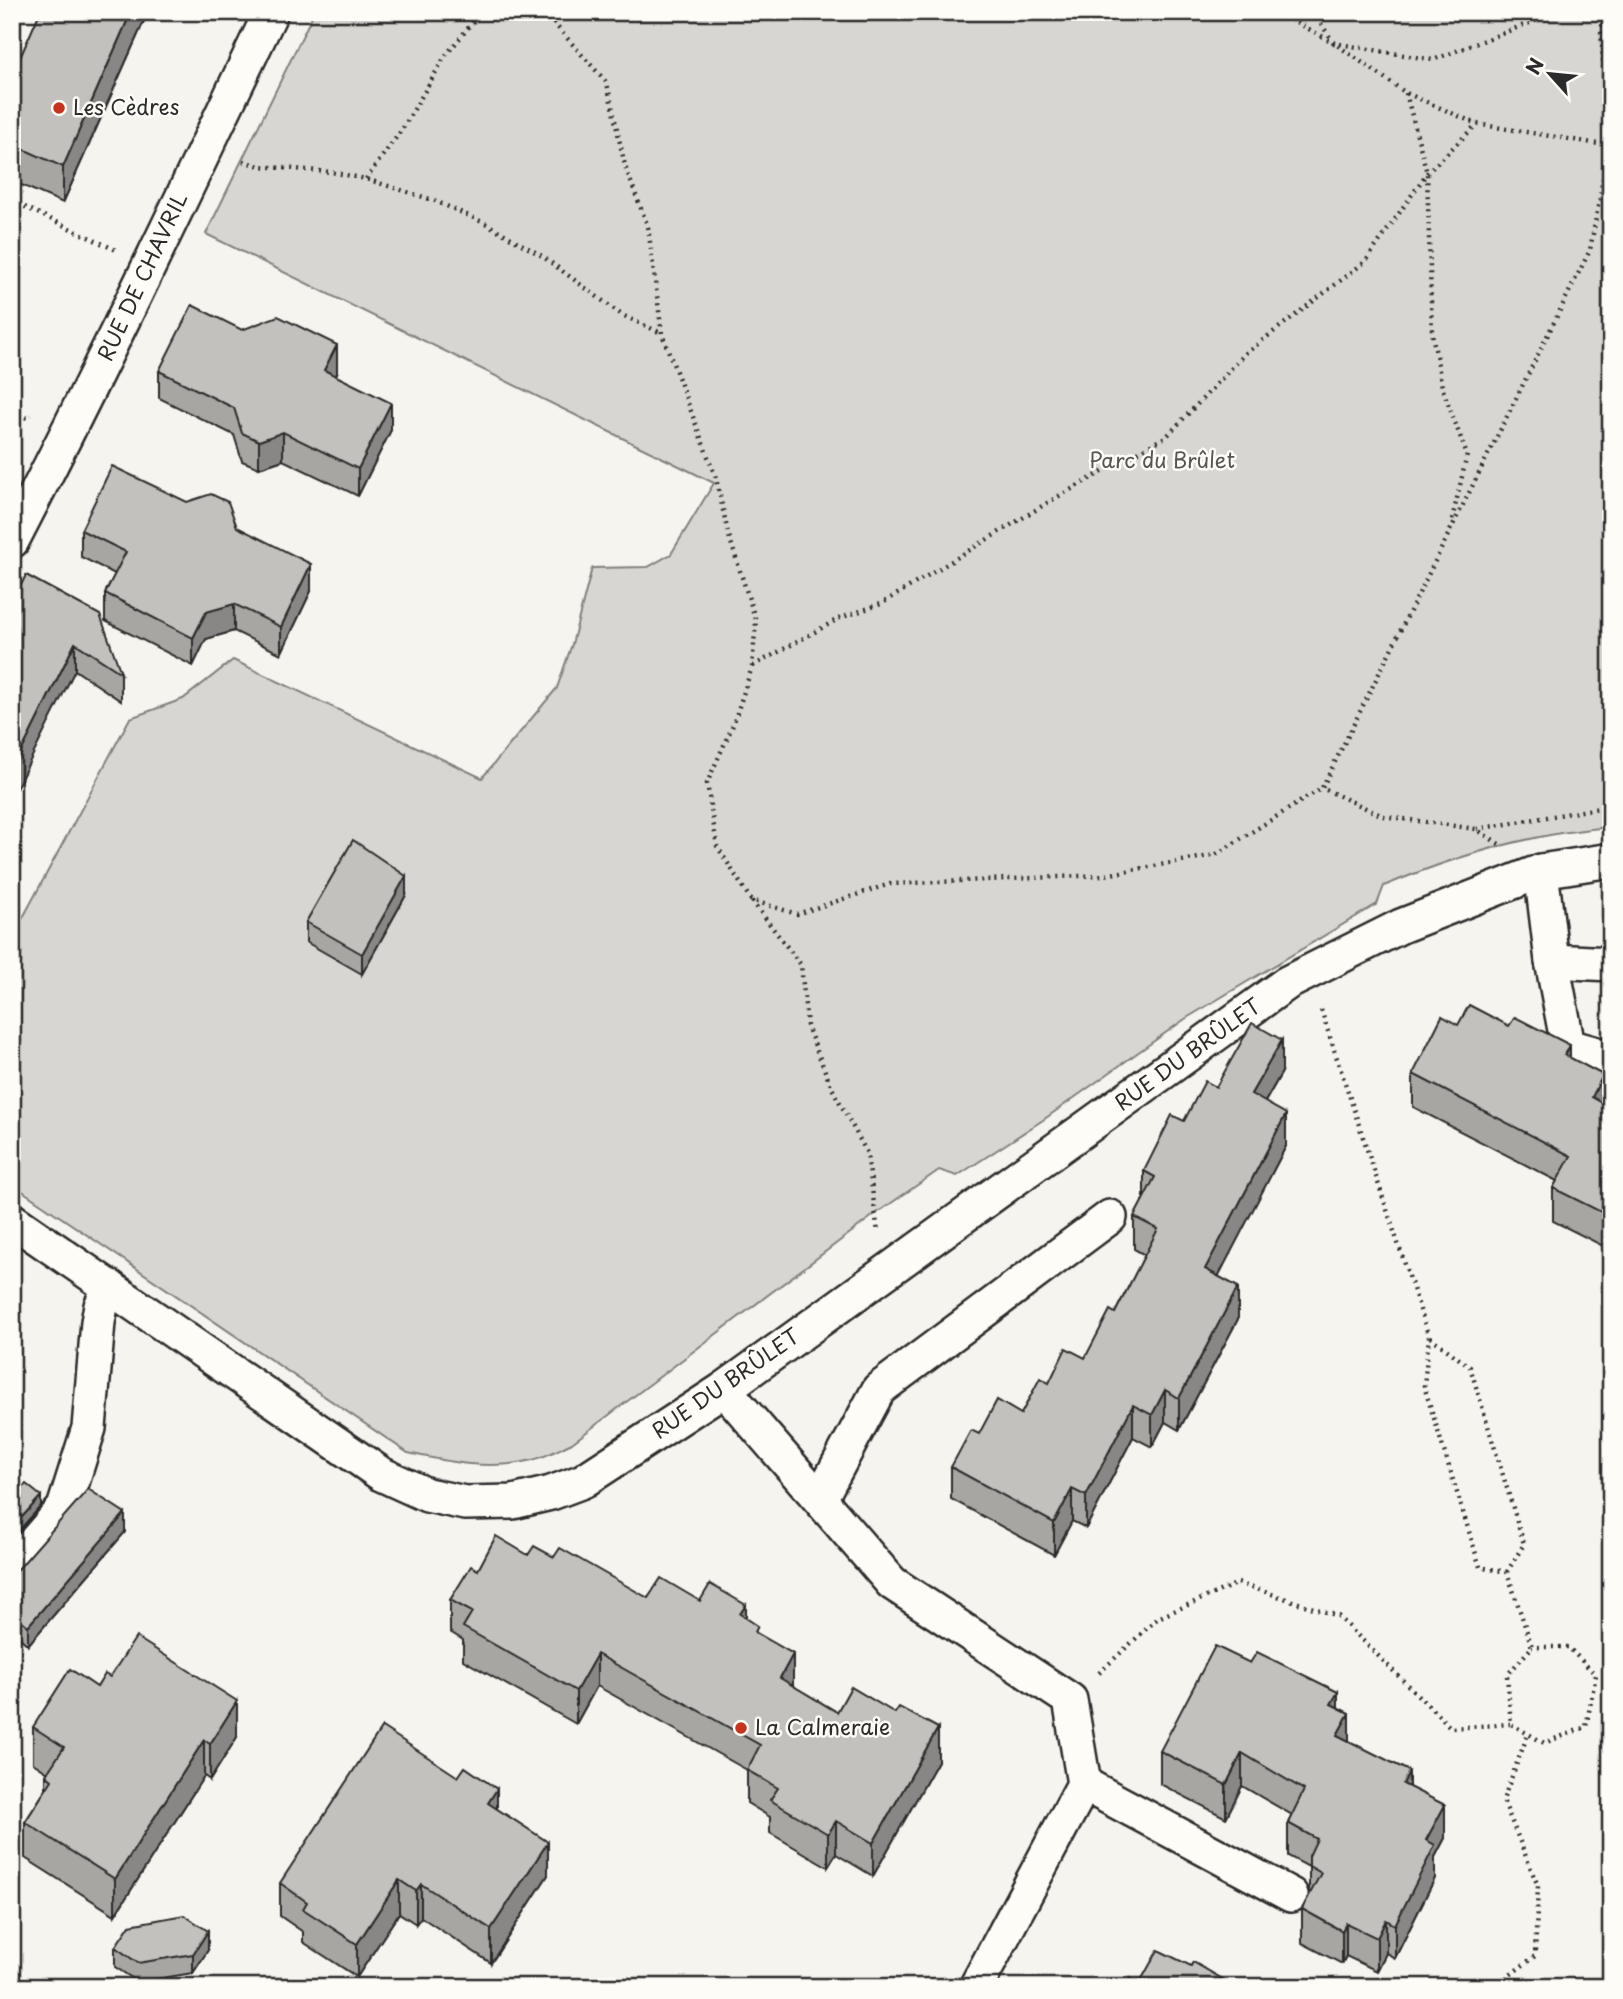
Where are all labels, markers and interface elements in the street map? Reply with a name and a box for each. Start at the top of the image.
north arrow [1514,38,1584,108]
text: N [1518,53,1550,79]
place label: Les Cèdres [73,90,179,122]
marker: Les Cèdres [51,100,67,116]
street label: RUE DE CHAVRIL [88,187,194,366]
park label: Parc du Brûlet [1089,443,1235,475]
street label: RUE DU BRÛLET [1107,989,1267,1118]
street label: RUE DU BRÛLET [644,1319,806,1445]
place label: La Calmeraie [755,1710,890,1742]
marker: La Calmeraie [733,1720,749,1736]

